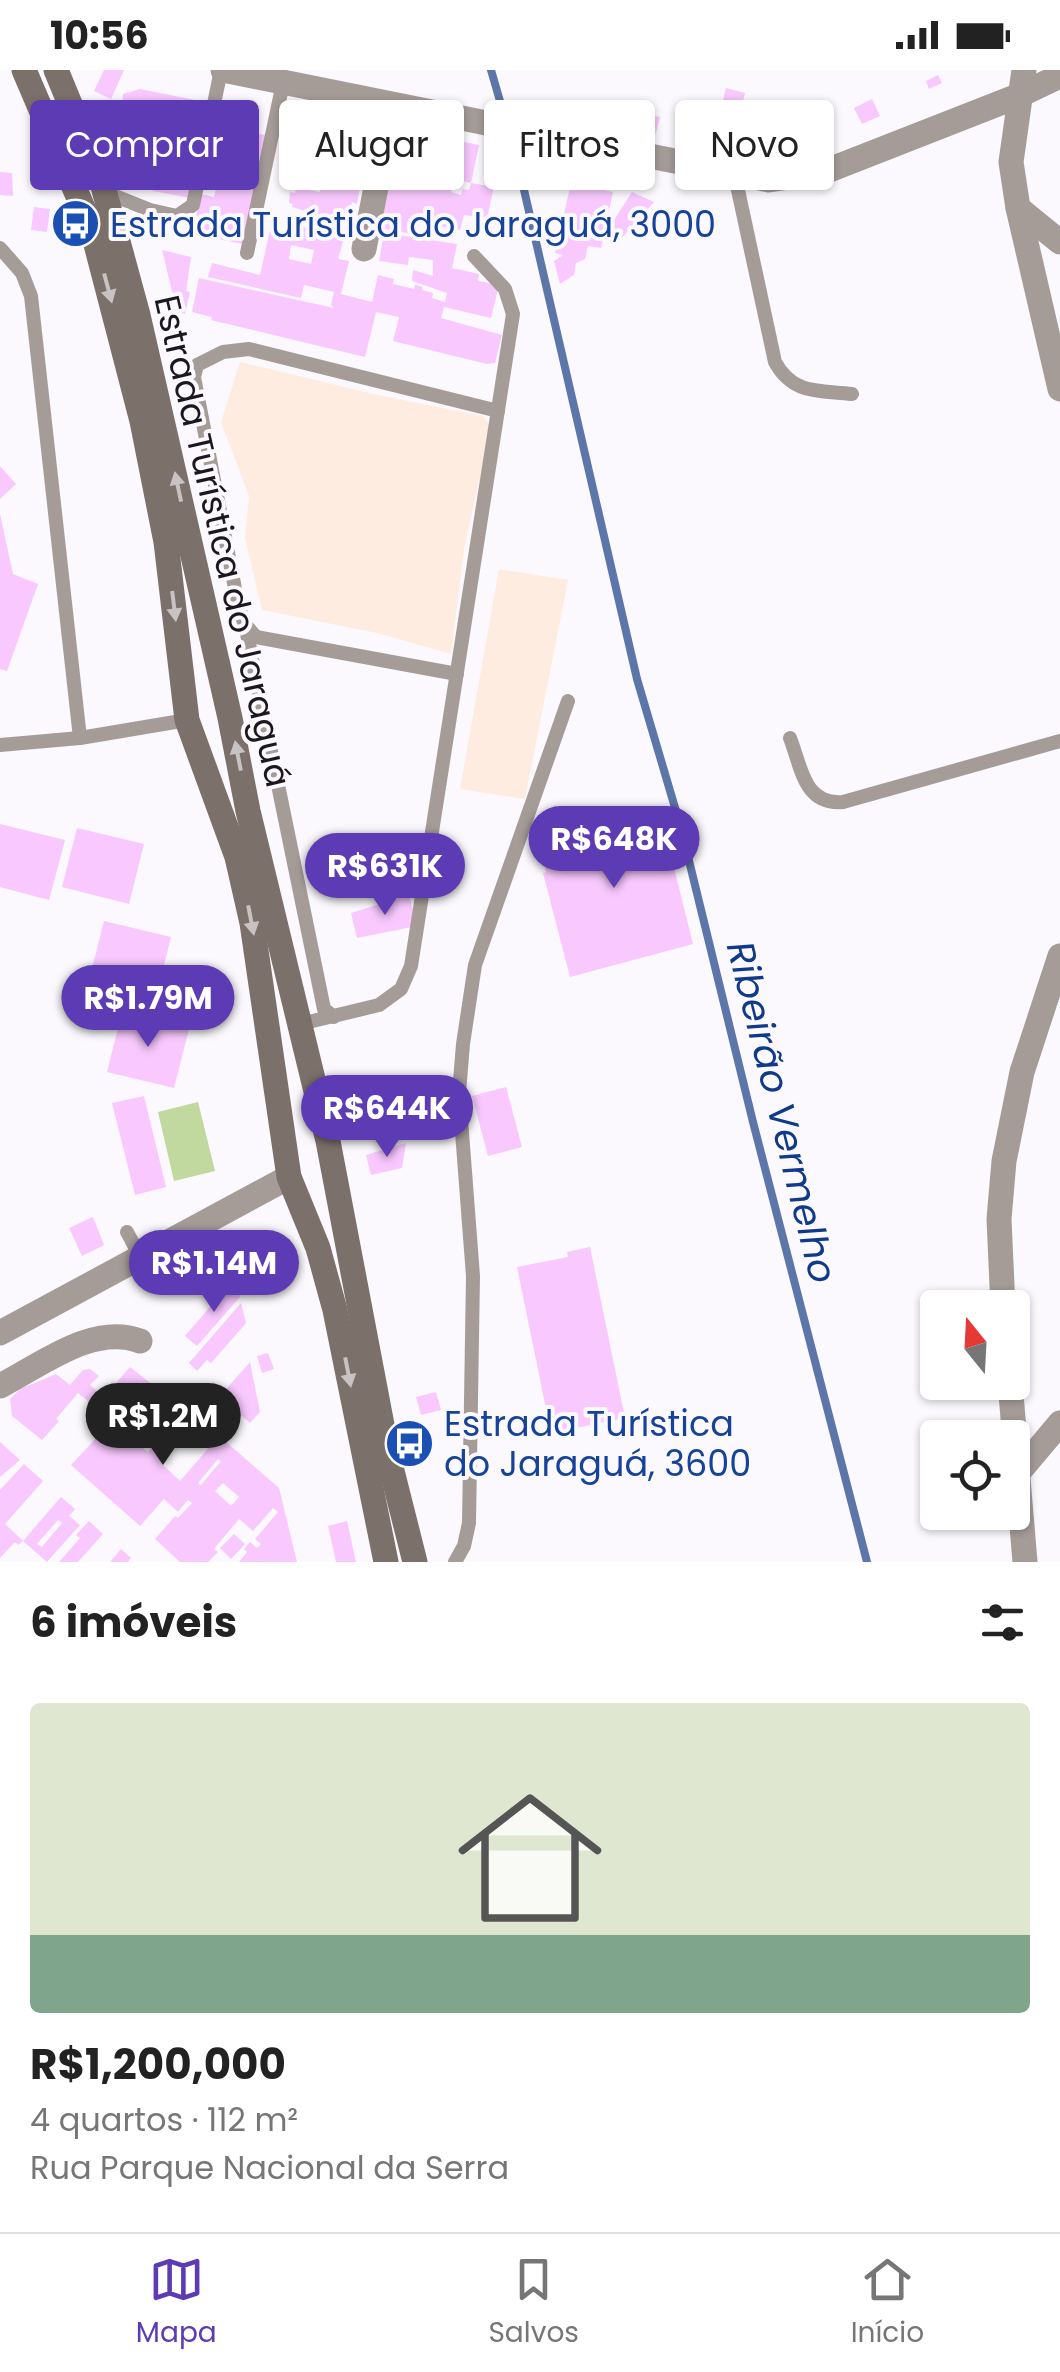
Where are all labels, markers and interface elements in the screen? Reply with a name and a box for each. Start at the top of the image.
text: 10:56 [50,9,149,62]
chip: Comprar [30,100,259,190]
chip: Alugar [279,100,464,190]
chip: Filtros [484,100,655,190]
chip: Novo [675,100,834,190]
bus stop icon: Estrada Turística do Jaraguá, 3000 [49,198,101,250]
place label: Estrada Turística do Jaraguá, 3000 [110,200,716,249]
one-way arrow [100,273,116,304]
street label: Estrada Turística do Jaraguá [143,290,303,792]
one-way arrow [170,471,185,502]
one-way arrow [166,590,182,622]
one-way arrow [230,740,246,771]
pin: R$648K [533,806,695,891]
text: R$648K [550,816,678,861]
pin: R$631K [304,833,466,918]
text: R$631K [327,843,443,888]
one-way arrow [243,904,259,935]
water label: Ribeirão Vermelho [714,935,850,1289]
pin: R$1.79M [56,965,240,1050]
text: R$1.79M [83,975,213,1020]
pin: R$644K [306,1075,468,1160]
text: R$644K [323,1085,451,1130]
pin: R$1.14M [122,1230,306,1315]
text: R$1.14M [151,1240,277,1285]
north arrow [920,1290,1030,1400]
map controls [920,1290,1030,1530]
one-way arrow [340,1357,356,1388]
pin: R$1.2M [82,1383,244,1468]
text: R$1.2M [108,1393,218,1438]
place label: Estrada Turística do Jaraguá, 3600 [444,1399,751,1488]
bus stop icon: Estrada Turística do Jaraguá, 3600 [383,1417,435,1469]
button: locate [920,1420,1030,1530]
text: 6 imóveis [30,1593,237,1652]
icon: filters [975,1595,1030,1650]
icon: home [440,1768,620,1948]
text: R$1,200,000 [30,2035,286,2094]
text: 4 quartos · 112 m² [30,2097,298,2142]
text: Rua Parque Nacional da Serra [30,2145,509,2190]
tab: Mapa [136,2252,217,2354]
tab: Salvos [488,2252,579,2354]
tab: Início [851,2252,924,2354]

